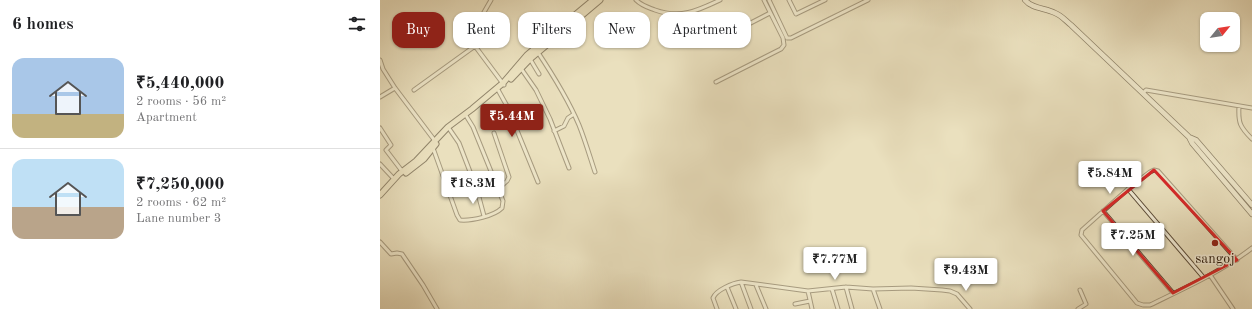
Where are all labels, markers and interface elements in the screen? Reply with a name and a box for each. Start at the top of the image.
chip: Buy [392,12,445,48]
chip: Rent [453,12,510,48]
chip: Filters [518,12,586,48]
chip: New [594,12,650,48]
chip: Apartment [658,12,751,48]
north arrow [1200,12,1240,52]
map controls [1200,12,1240,52]
icon: filters [346,13,368,35]
text: 6 homes [12,16,74,33]
icon: home [44,74,92,122]
text: ₹5,440,000 [136,75,224,92]
text: 2 rooms · 56 m² [136,95,226,108]
pin: ₹5.44M [479,104,545,138]
text: ₹5.44M [489,110,535,123]
text: Apartment [136,111,197,124]
pin: ₹5.84M [1077,161,1143,195]
text: ₹5.84M [1087,167,1133,180]
pin: ₹18.3M [440,171,506,205]
icon: home [44,175,92,223]
text: ₹7,250,000 [136,176,224,193]
text: ₹18.3M [450,177,496,190]
text: 2 rooms · 62 m² [136,196,226,209]
text: Lane number 3 [136,212,221,225]
pin: ₹7.25M [1100,223,1166,257]
text: ₹7.25M [1110,229,1156,242]
marker: sangoj [1210,238,1220,248]
pin: ₹7.77M [802,247,868,281]
place label: sangoj [1195,252,1235,266]
text: ₹7.77M [812,253,858,266]
pin: ₹9.43M [933,258,999,292]
text: ₹9.43M [943,264,989,277]

